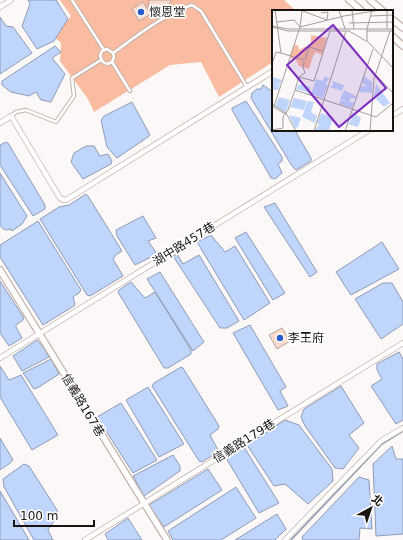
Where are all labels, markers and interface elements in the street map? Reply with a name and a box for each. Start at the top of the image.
place label: 懷恩堂 [149,5,185,19]
marker: 懷恩堂 [136,7,146,17]
inset map [272,10,393,131]
street label: 湖中路457巷 [150,219,218,269]
place label: 李王府 [288,331,324,345]
marker: 李王府 [275,333,285,343]
street label: 信義路167巷 [59,371,107,439]
street label: 信義路179巷 [210,416,278,466]
north arrow [351,488,391,528]
text: 北 [369,492,385,509]
scale bar [14,502,94,528]
text: 100 m [20,509,58,523]

